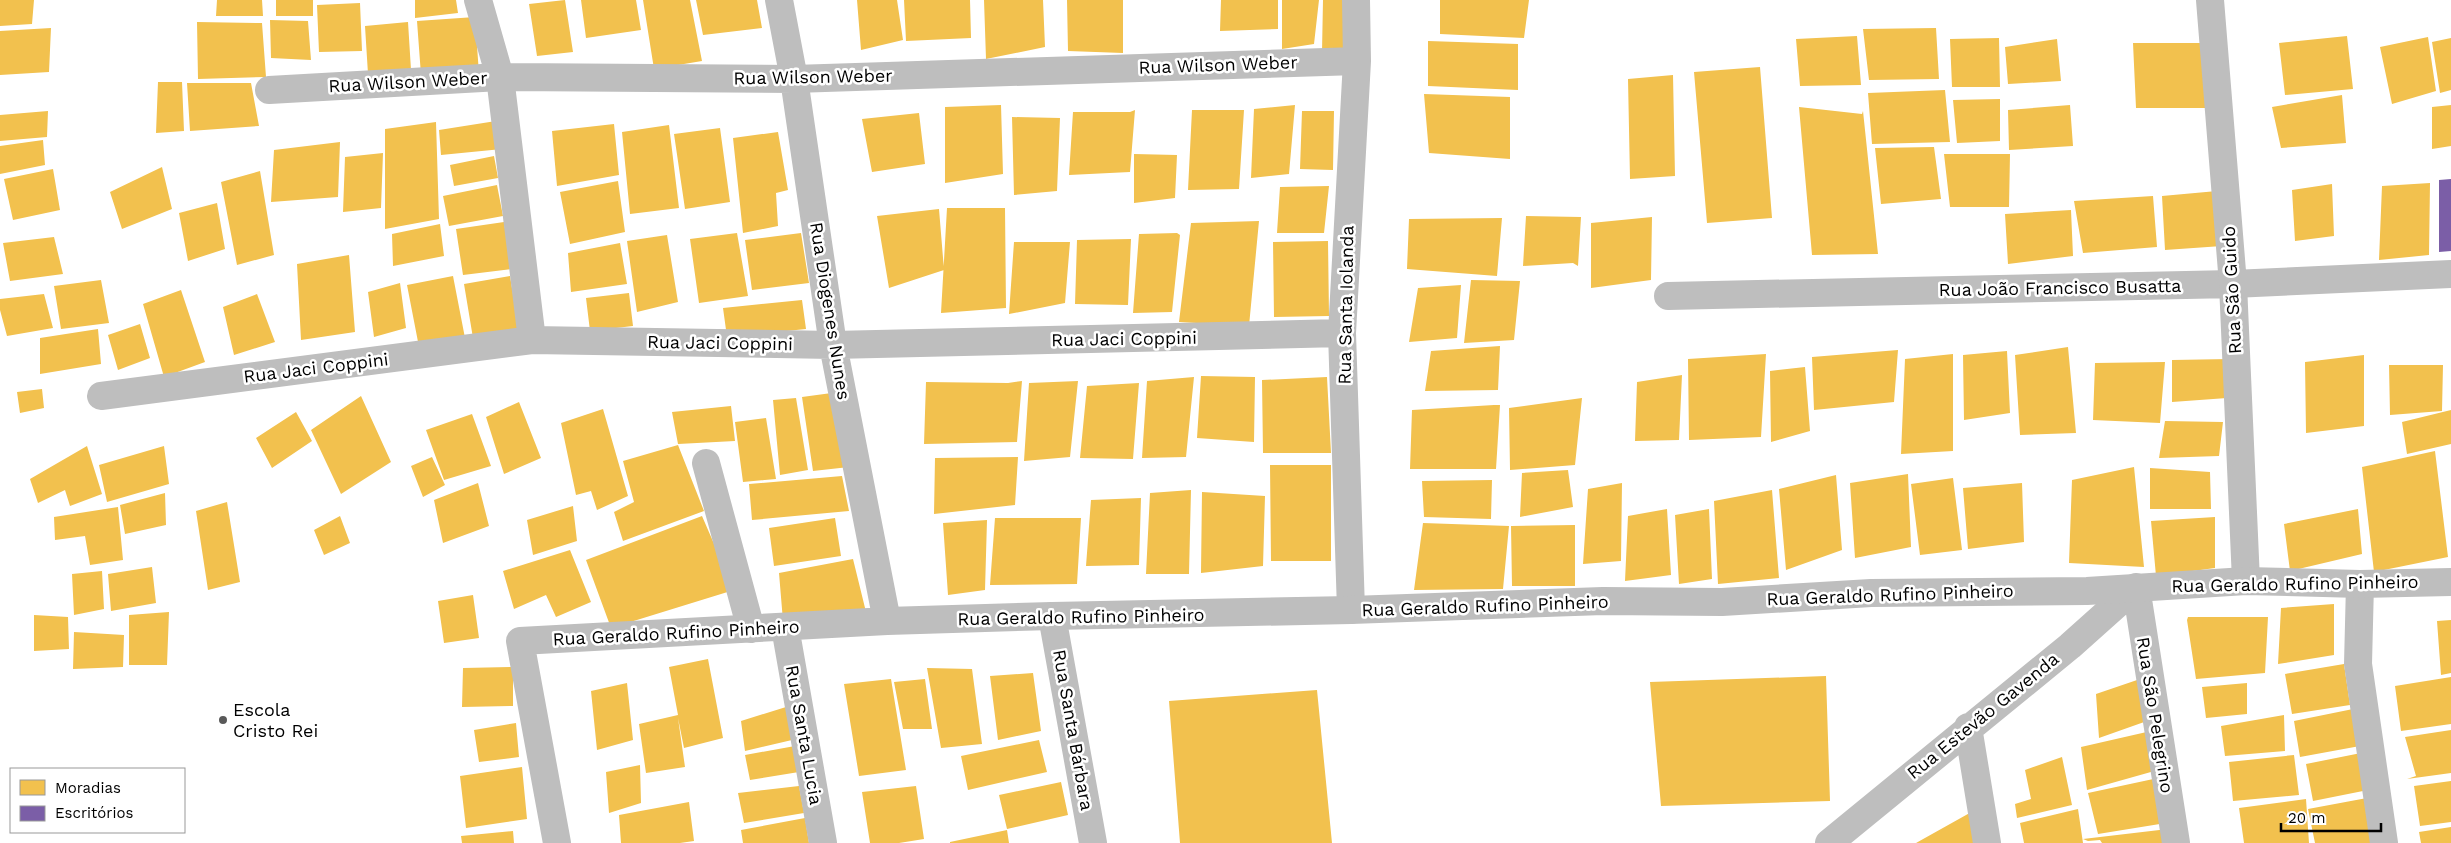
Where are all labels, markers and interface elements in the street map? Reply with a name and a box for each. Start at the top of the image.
street label: Rua Wilson Weber [1138,51,1298,78]
street label: Rua Wilson Weber [733,65,893,88]
street label: Rua Wilson Weber [328,67,488,96]
street label: Rua Diogenes Nunes [806,221,855,401]
street label: Rua Santa Iolanda [1334,225,1357,385]
street label: Rua São Guido [2218,225,2245,355]
street label: Rua João Francisco Busatta [1938,275,2181,300]
street label: Rua Jaci Coppini [1051,327,1197,350]
street label: Rua Jaci Coppini [647,331,793,354]
street label: Rua Jaci Coppini [242,348,390,387]
street label: Rua Geraldo Rufino Pinheiro [2171,571,2419,596]
street label: Rua Geraldo Rufino Pinheiro [1766,580,2014,609]
street label: Rua Geraldo Rufino Pinheiro [1361,591,1609,620]
street label: Rua Geraldo Rufino Pinheiro [957,604,1205,629]
street label: Rua Geraldo Rufino Pinheiro [552,616,800,649]
street label: Rua São Pelegrino [2133,635,2178,795]
street label: Rua Santa Bárbara [1049,648,1098,812]
street label: Rua Estevão Gavenda [1903,648,2063,783]
street label: Rua Santa Lucia [782,663,827,806]
place label: Escola Cristo Rei [233,699,318,741]
marker: Escola Cristo Rei [217,714,229,726]
legend [10,768,185,833]
text: Moradias [55,779,121,797]
scale bar [2281,800,2381,832]
text: Escritórios [55,804,133,822]
text: 20 m [2288,809,2326,827]

